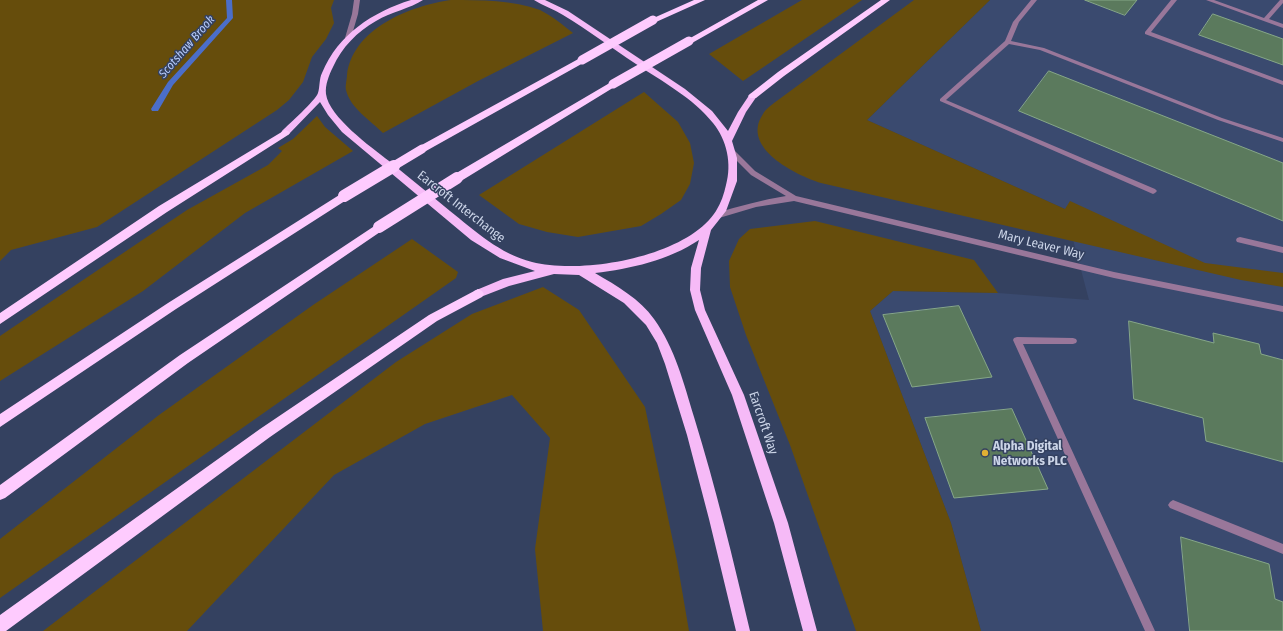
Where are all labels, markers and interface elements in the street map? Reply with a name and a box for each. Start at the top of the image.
water label: Scotshaw Brook [156,13,218,81]
street label: Earcroft Interchange [414,168,508,246]
street label: Mary Leaver Way [996,227,1086,263]
street label: Earcroft Way [745,389,781,457]
place label: Alpha Digital Networks PLC [993,438,1067,469]
marker: Alpha Digital Networks PLC [980,448,990,458]

